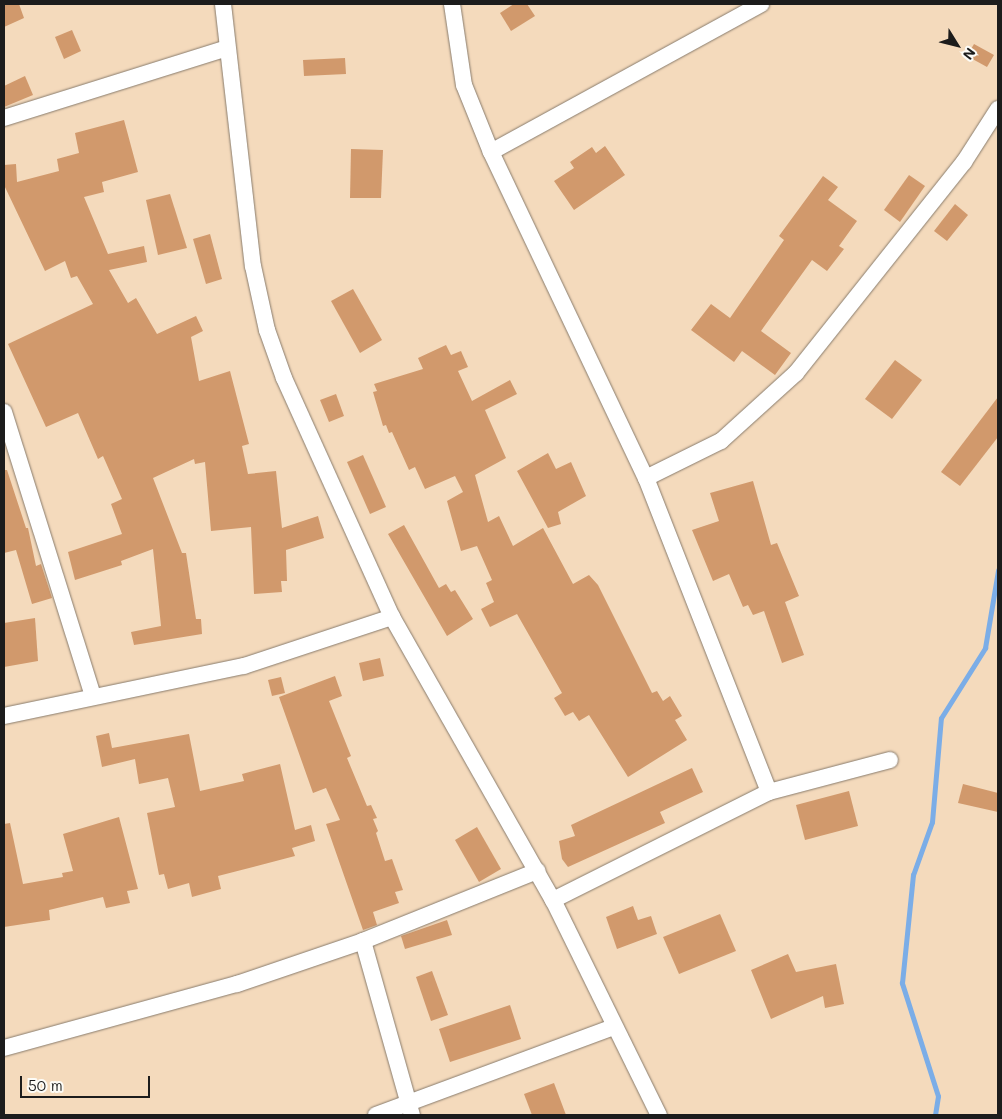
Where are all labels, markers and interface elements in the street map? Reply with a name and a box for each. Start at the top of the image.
north arrow [932,20,982,70]
text: N [959,44,980,64]
scale bar [22,1066,152,1098]
text: 50 m [28,1075,63,1095]

